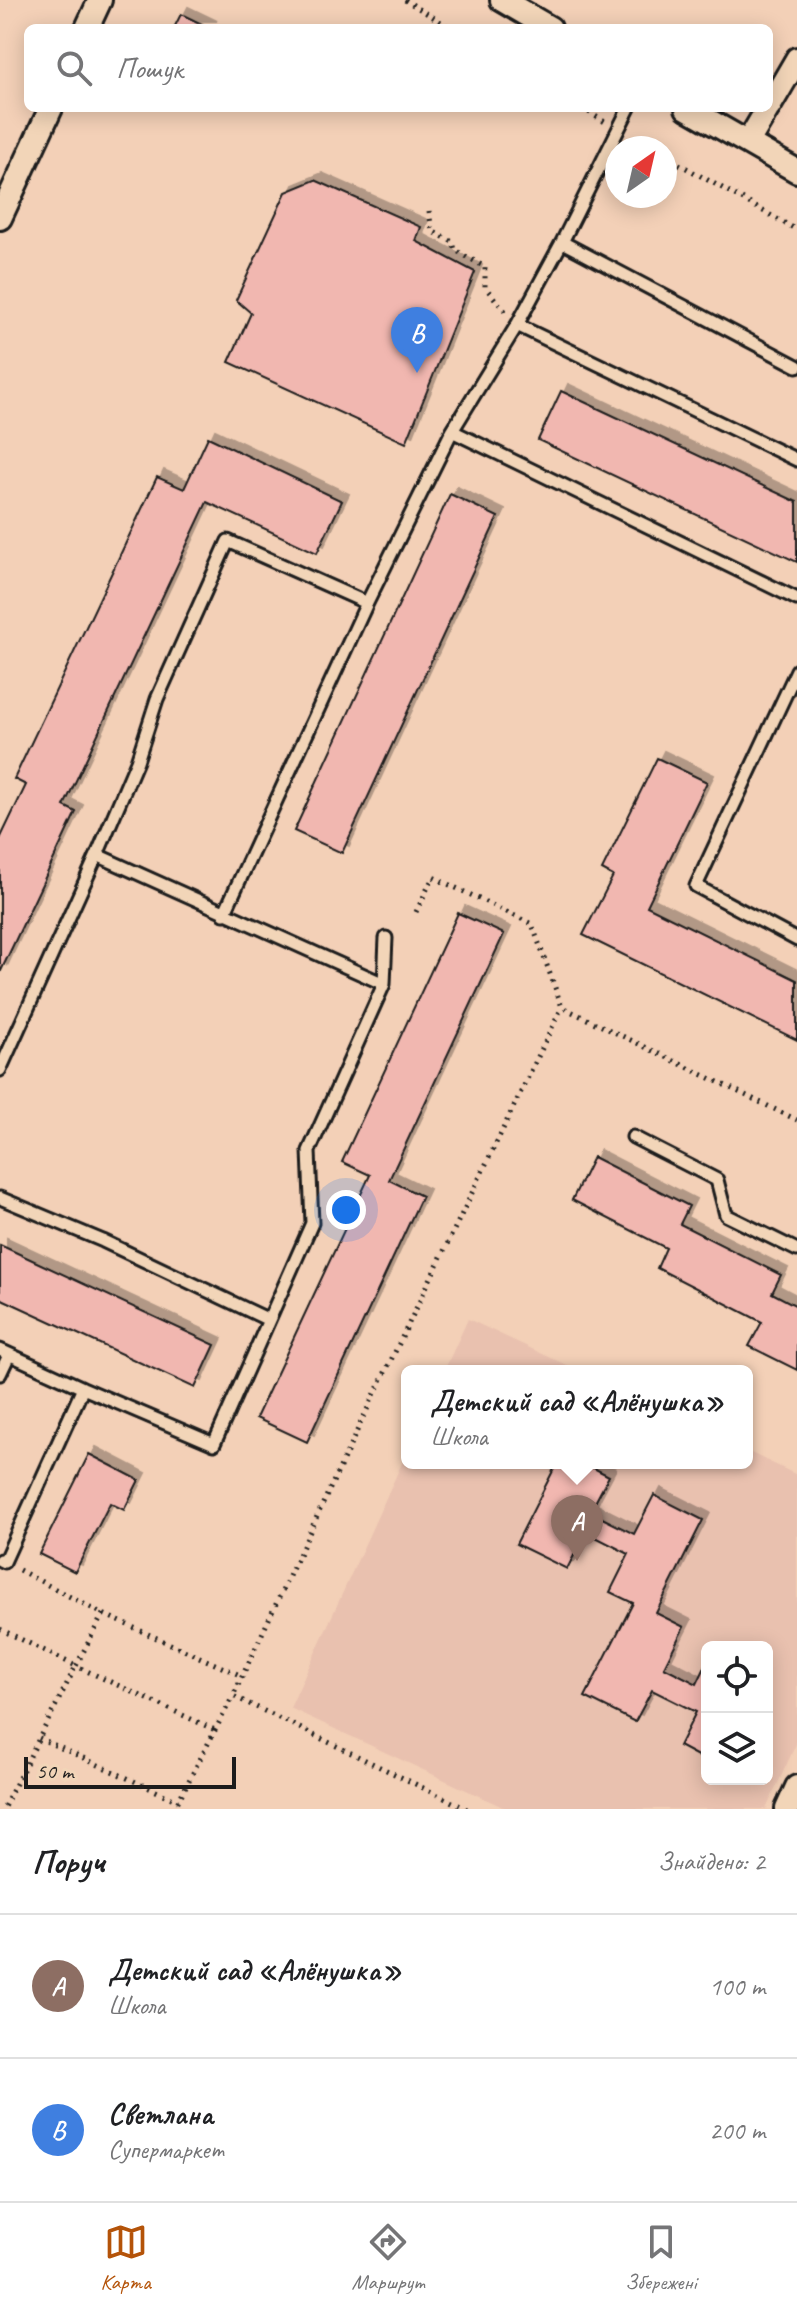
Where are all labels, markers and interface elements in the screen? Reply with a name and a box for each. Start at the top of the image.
search box [24,24,773,112]
icon: search [52,46,96,90]
text: Пошук [116,49,183,87]
north arrow [605,136,677,208]
pin: B [391,307,443,373]
your location [326,1190,366,1230]
popup [401,1365,753,1469]
text: Детский сад «Алёнушка» [430,1382,724,1420]
text: Школа [430,1420,488,1453]
pin: A [551,1495,603,1561]
map controls [701,1641,773,1785]
button: locate [701,1641,773,1713]
button: layers [701,1713,773,1785]
scale bar [24,1753,236,1789]
text: 50 m [36,1757,73,1785]
text: Поруч [32,1840,105,1883]
text: Знайдено: 2 [658,1845,765,1878]
text: Детский сад «Алёнушка» [108,1951,401,1989]
text: A [51,1970,65,2003]
text: 100 m [709,1970,765,2003]
text: Школа [108,1989,165,2022]
text: Светлана [108,2095,213,2133]
text: B [51,2114,65,2147]
text: 200 m [709,2114,765,2147]
text: Супермаркет [108,2133,224,2166]
tab: Карта [100,2220,151,2296]
tab: Маршрут [352,2220,424,2296]
tab: Збережені [625,2220,697,2296]

